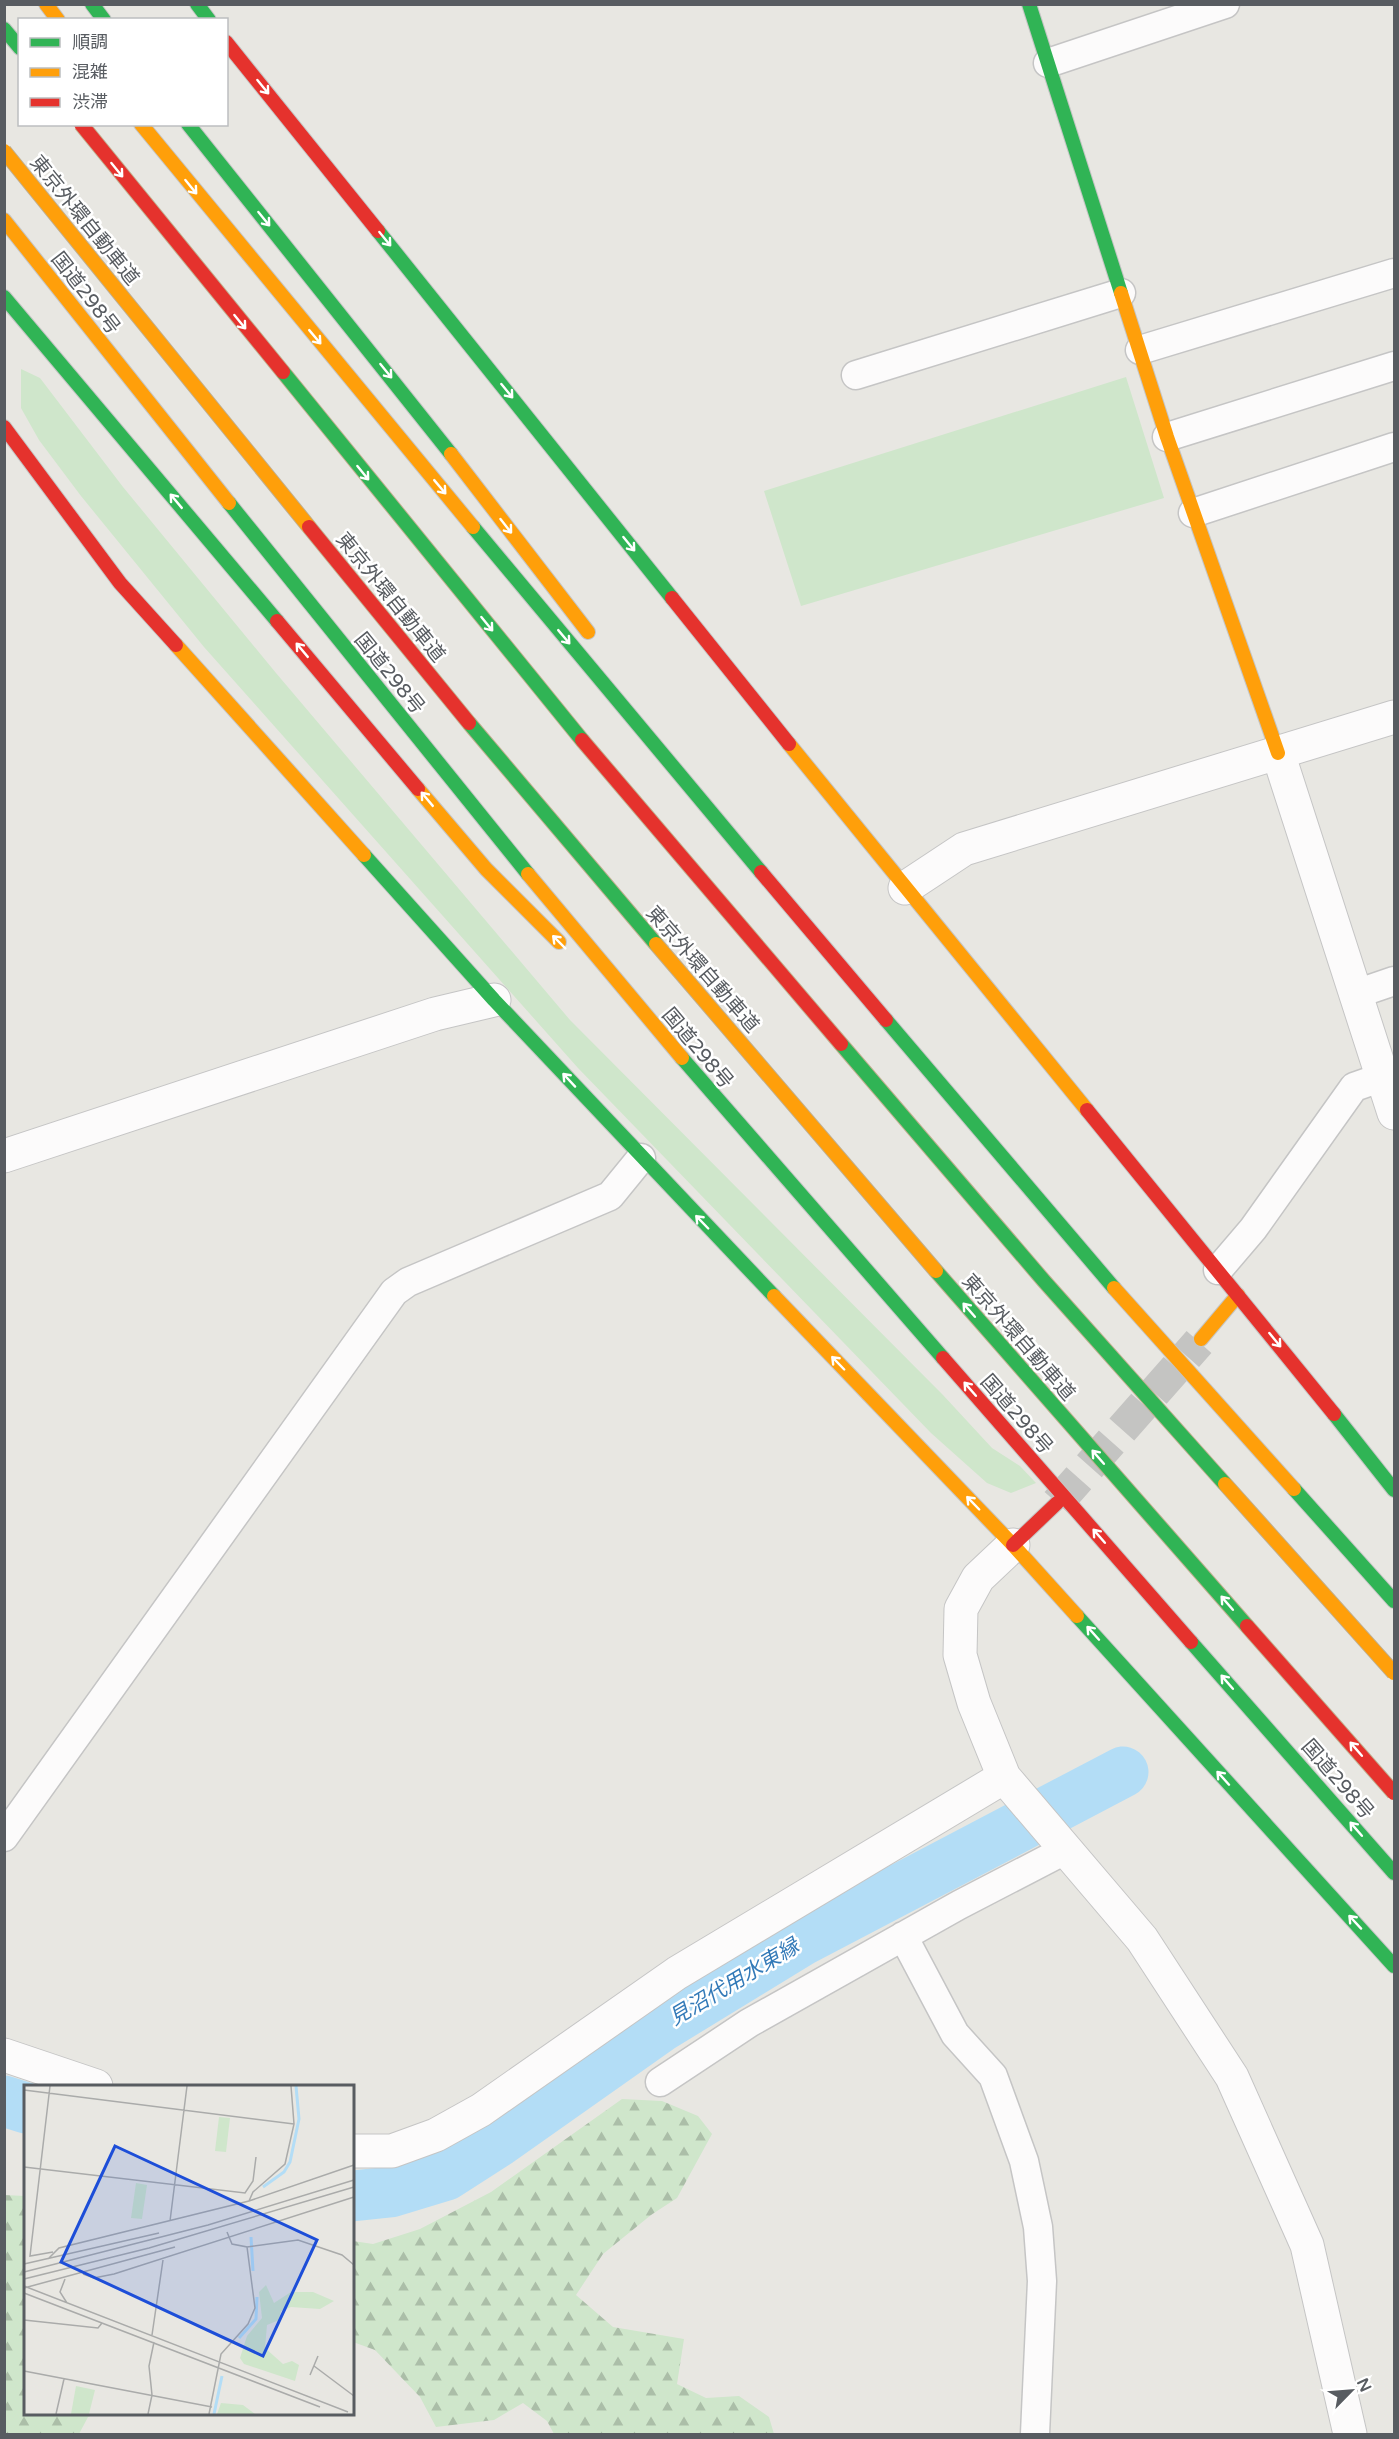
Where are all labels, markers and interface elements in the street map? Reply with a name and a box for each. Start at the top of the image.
legend [18,18,228,126]
text: 順調 [72,31,108,53]
text: 混雑 [72,61,108,83]
one-way arrow [257,79,270,95]
text: 渋滞 [72,91,108,113]
street label: 東京外環自動車道 [25,151,144,290]
one-way arrow [111,162,124,178]
one-way arrow [184,178,197,194]
one-way arrow [258,211,271,227]
one-way arrow [379,231,392,247]
street label: 国道298号 [46,248,125,339]
one-way arrow [233,314,247,329]
one-way arrow [308,329,322,344]
one-way arrow [380,363,393,379]
one-way arrow [501,383,514,399]
one-way arrow [357,464,370,480]
one-way arrow [433,479,446,495]
one-way arrow [169,494,183,509]
one-way arrow [499,517,512,533]
street label: 東京外環自動車道 [331,528,450,667]
one-way arrow [623,535,636,551]
one-way arrow [480,615,493,631]
street label: 国道298号 [349,628,429,719]
one-way arrow [557,629,571,644]
one-way arrow [295,643,309,658]
one-way arrow [421,791,434,807]
street label: 東京外環自動車道 [641,901,764,1038]
one-way arrow [552,935,567,950]
street label: 国道298号 [657,1004,738,1094]
one-way arrow [561,1073,576,1088]
one-way arrow [695,1215,709,1230]
street label: 東京外環自動車道 [957,1269,1080,1406]
one-way arrow [962,1303,976,1318]
one-way arrow [1269,1332,1282,1348]
one-way arrow [830,1355,845,1370]
street label: 国道298号 [975,1370,1057,1459]
one-way arrow [963,1382,977,1397]
one-way arrow [1091,1450,1105,1465]
one-way arrow [966,1496,980,1511]
one-way arrow [1092,1529,1106,1544]
one-way arrow [1220,1596,1234,1611]
one-way arrow [1086,1626,1100,1641]
one-way arrow [1220,1675,1234,1690]
street label: 国道298号 [1296,1735,1378,1824]
one-way arrow [1349,1742,1363,1757]
one-way arrow [1216,1771,1230,1786]
one-way arrow [1349,1822,1363,1837]
one-way arrow [1348,1915,1362,1930]
water label: 見沼代用水東縁 [665,1933,805,2031]
inset map [24,2085,354,2415]
north arrow [1321,2361,1381,2421]
text: N [1352,2375,1375,2395]

